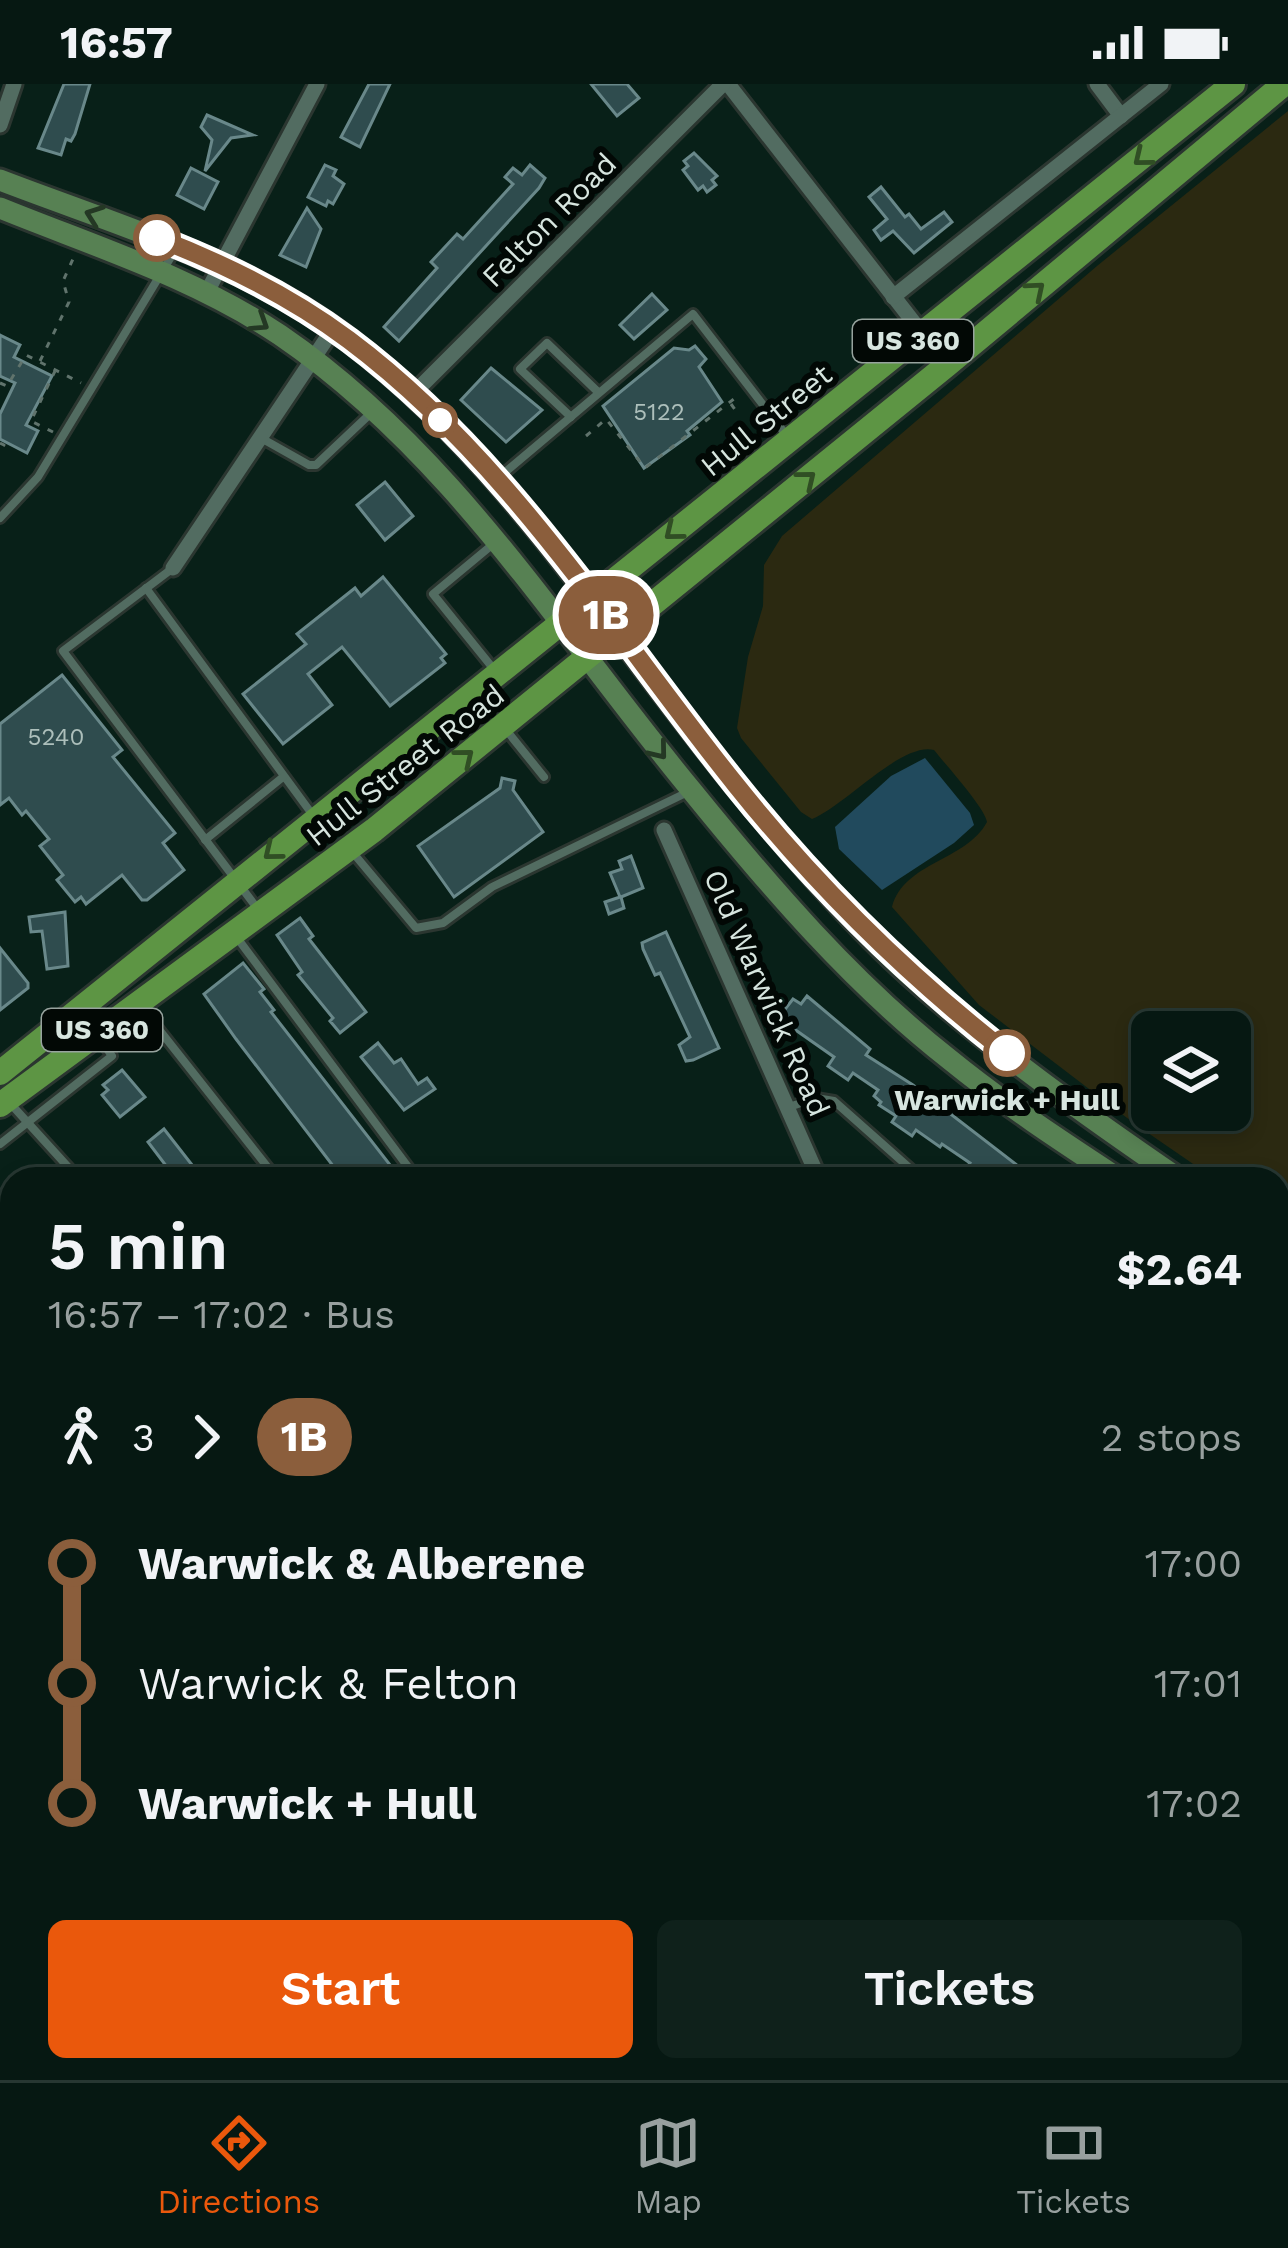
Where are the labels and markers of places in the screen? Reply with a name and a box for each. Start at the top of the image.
unlabelled marker [135,216,179,260]
unlabelled marker [424,404,456,436]
marker: Warwick + Hull [985,1031,1029,1075]
place label: Warwick + Hull [894,1082,1120,1117]

